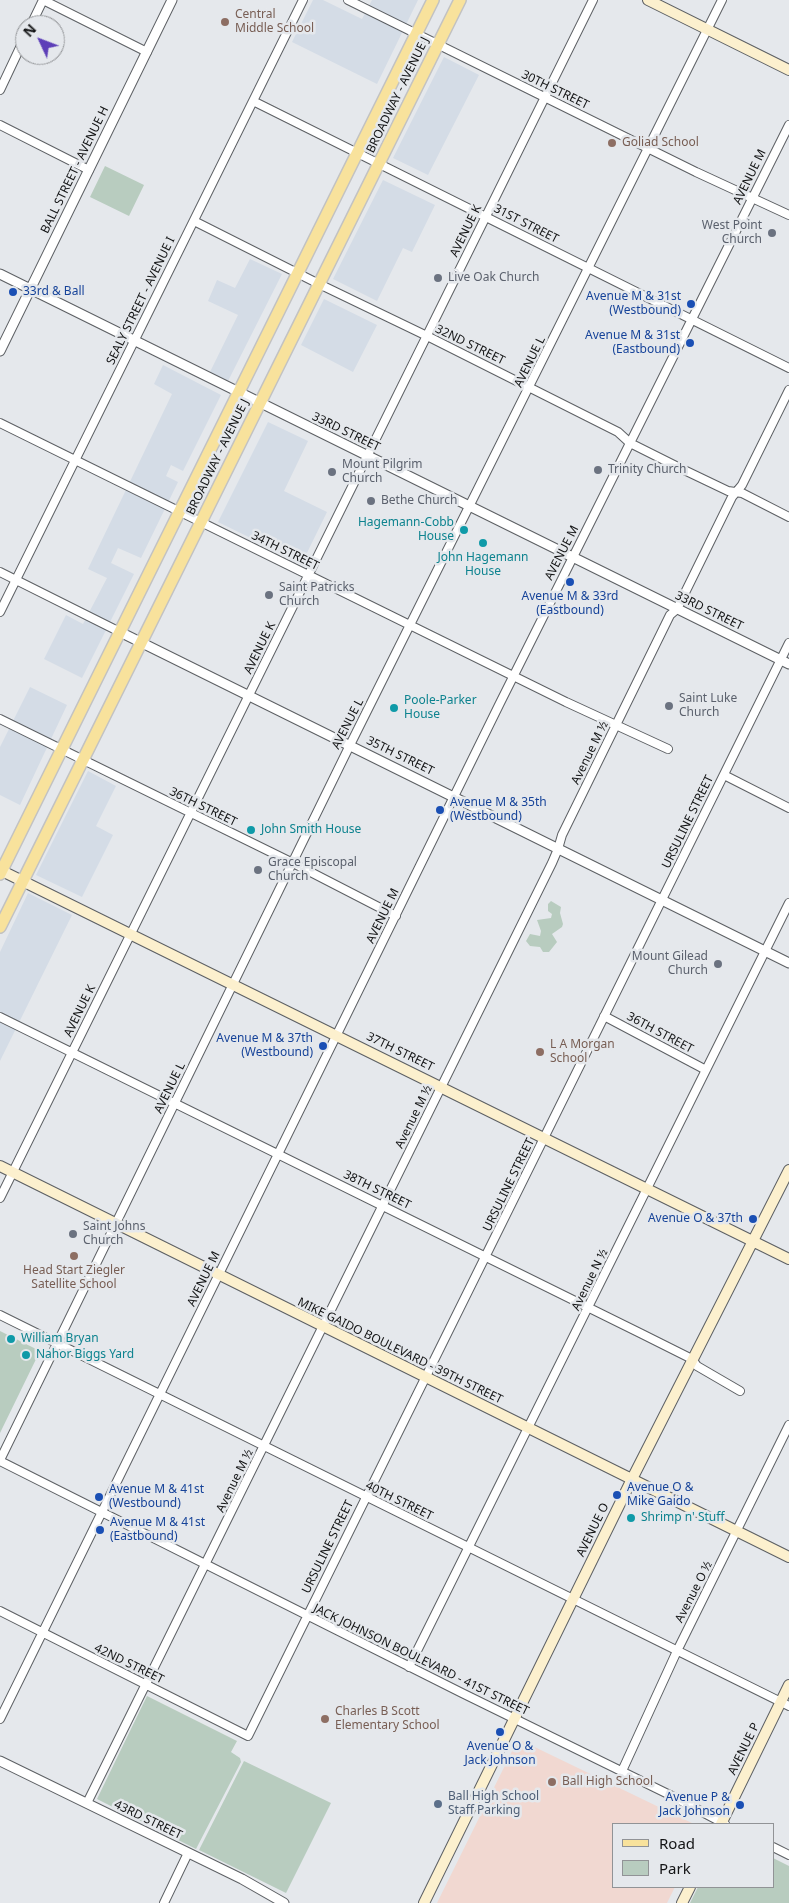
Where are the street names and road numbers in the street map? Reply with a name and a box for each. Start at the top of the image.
street label: BROADWAY - AVENUE J [364,35,432,155]
street label: 30TH STREET [519,67,591,113]
street label: BALL STREET - AVENUE H [38,104,112,236]
street label: AVENUE M [730,147,770,207]
street label: 31ST STREET [491,202,561,246]
street label: AVENUE K [447,203,485,259]
street label: SEALY STREET - AVENUE I [104,235,178,367]
street label: 32ND STREET [433,322,507,368]
street label: AVENUE L [511,334,549,390]
street label: BROADWAY - AVENUE J [184,397,252,517]
street label: 33RD STREET [310,409,382,455]
street label: AVENUE M [542,523,582,583]
street label: 34TH STREET [249,528,321,574]
street label: 33RD STREET [673,588,745,634]
street label: AVENUE K [241,620,279,676]
street label: AVENUE L [329,696,367,752]
street label: Avenue M ½ [569,719,611,787]
street label: 35TH STREET [364,733,436,779]
street label: URSULINE STREET [659,773,717,871]
street label: 36TH STREET [167,784,239,830]
street label: AVENUE M [363,886,403,946]
street label: AVENUE K [61,983,99,1039]
street label: 36TH STREET [624,1009,696,1057]
street label: 37TH STREET [364,1029,436,1075]
street label: AVENUE L [151,1060,189,1116]
street label: Avenue M ½ [393,1083,435,1151]
street label: URSULINE STREET [480,1136,538,1234]
street label: 38TH STREET [341,1167,413,1213]
street label: Avenue N ½ [569,1247,611,1313]
street label: AVENUE M [184,1249,224,1309]
street label: MIKE GAIDO BOULEVARD - 39TH STREET [295,1295,505,1407]
street label: Avenue M ½ [214,1447,256,1515]
street label: 40TH STREET [363,1478,435,1524]
street label: URSULINE STREET [299,1498,357,1596]
street label: AVENUE O [574,1501,612,1559]
street label: Avenue O ½ [672,1559,716,1625]
street label: JACK JOHNSON BOULEVARD - 41ST STREET [311,1601,531,1719]
street label: 42ND STREET [92,1641,166,1687]
street label: AVENUE P [725,1721,763,1777]
street label: 43RD STREET [112,1797,184,1843]

